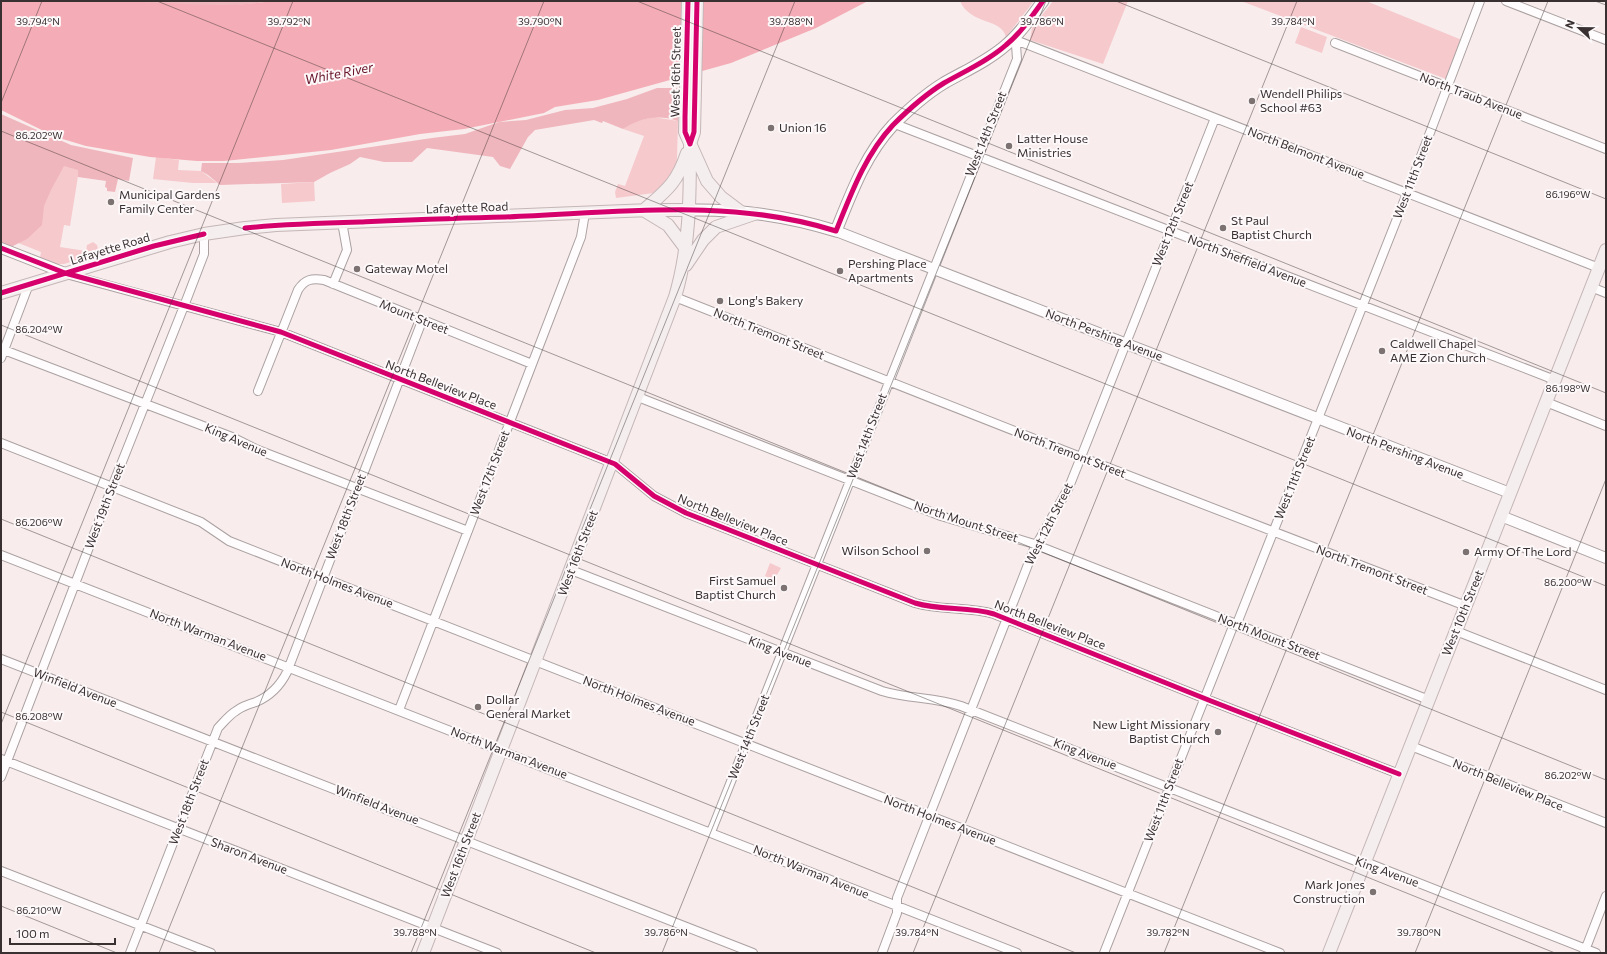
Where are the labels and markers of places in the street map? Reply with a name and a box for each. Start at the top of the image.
place label: Wendell Philips School #63 [1260,86,1342,114]
marker: Wendell Philips School #63 [1247,96,1257,106]
place label: Union 16 [779,120,826,134]
marker: Union 16 [766,123,776,133]
place label: Latter House Ministries [1017,131,1088,159]
marker: Latter House Ministries [1004,141,1014,151]
place label: Municipal Gardens Family Center [119,187,220,215]
marker: Municipal Gardens Family Center [106,197,116,207]
place label: St Paul Baptist Church [1231,213,1312,241]
marker: St Paul Baptist Church [1218,223,1228,233]
place label: Pershing Place Apartments [848,256,926,284]
place label: Gateway Motel [365,261,448,275]
marker: Gateway Motel [352,264,362,274]
marker: Pershing Place Apartments [835,266,845,276]
place label: Long's Bakery [728,293,803,307]
marker: Long's Bakery [715,296,725,306]
place label: Caldwell Chapel AME Zion Church [1390,336,1486,364]
marker: Caldwell Chapel AME Zion Church [1377,346,1387,356]
place label: Wilson School [842,543,919,557]
place label: Army Of The Lord [1474,544,1572,558]
marker: Wilson School [922,546,932,556]
marker: Army Of The Lord [1461,547,1471,557]
place label: First Samuel Baptist Church [695,573,776,601]
marker: First Samuel Baptist Church [779,583,789,593]
place label: Dollar General Market [486,692,571,720]
marker: Dollar General Market [473,702,483,712]
place label: New Light Missionary Baptist Church [1092,717,1210,745]
marker: New Light Missionary Baptist Church [1213,727,1223,737]
place label: Mark Jones Construction [1293,877,1365,905]
marker: Mark Jones Construction [1368,887,1378,897]

